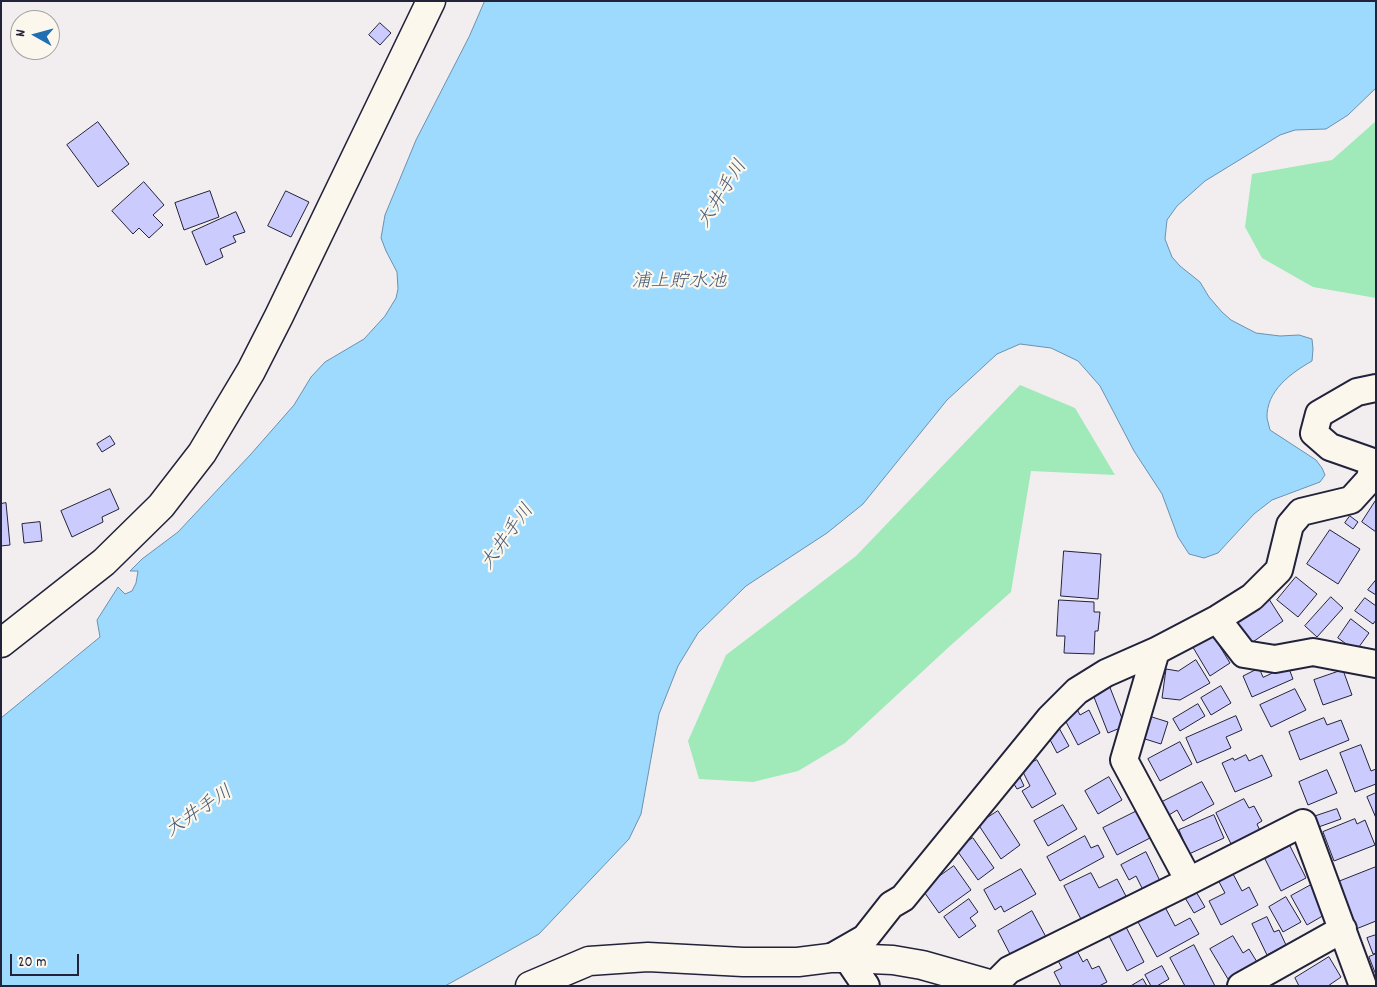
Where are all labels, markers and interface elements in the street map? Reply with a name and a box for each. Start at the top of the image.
north arrow [10,10,60,60]
text: N [11,29,31,38]
water label: 大井手川 [694,157,754,233]
water label: 浦上貯水池 [632,272,726,294]
water label: 大井手川 [477,501,541,575]
water label: 大井手川 [162,782,238,844]
scale bar [12,944,81,976]
text: 20 m [18,952,46,974]

